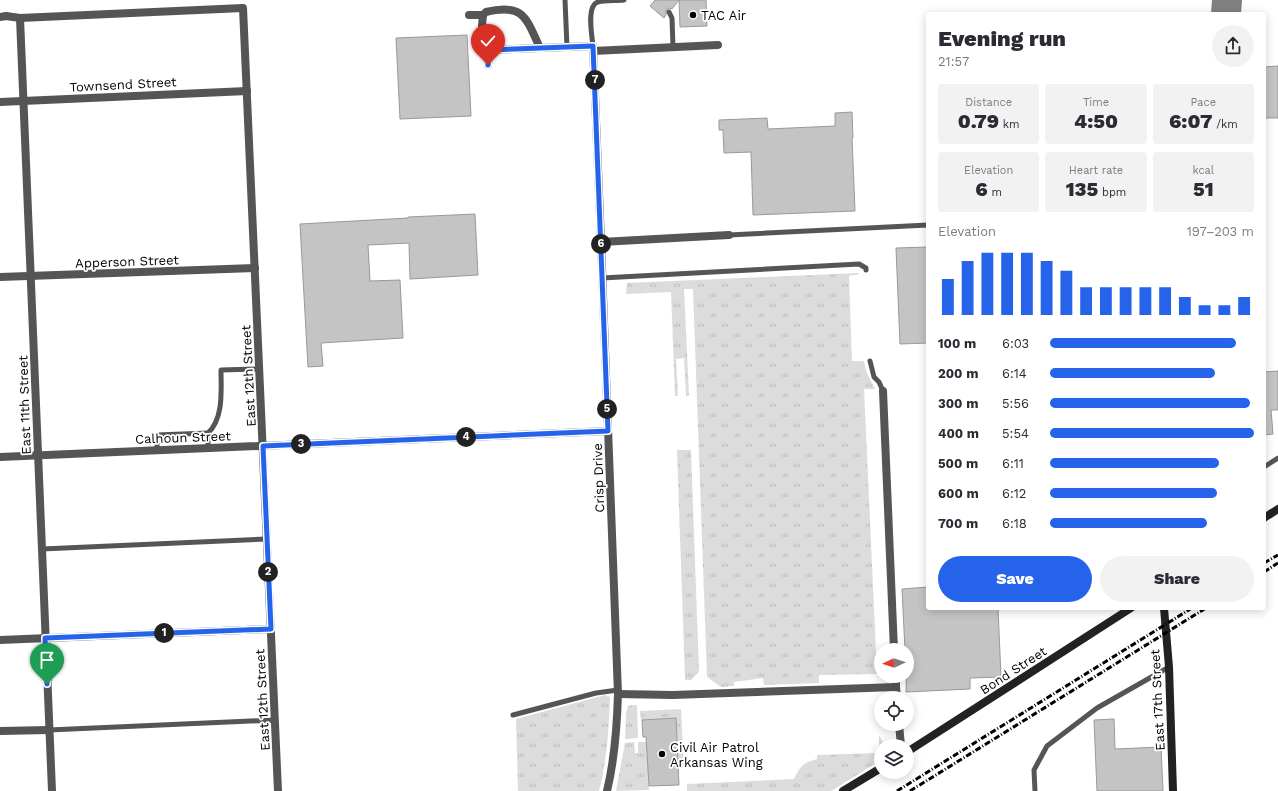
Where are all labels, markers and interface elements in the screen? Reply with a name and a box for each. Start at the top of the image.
place label: TAC Air [701,8,746,23]
marker: TAC Air [688,10,698,20]
pin [471,24,505,65]
button: share [1212,25,1254,67]
text: Evening run [938,26,1066,51]
icon: check [477,30,499,52]
text: 21:57 [938,54,969,69]
pin: 7 [585,70,605,90]
text: 7 [592,73,598,86]
street label: Townsend Street [69,74,177,95]
text: Distance [965,96,1012,109]
text: Time [1083,96,1109,109]
text: Pace [1191,96,1216,109]
text: 0.79 [958,109,999,133]
text: 4:50 [1074,109,1118,133]
text: 6:07 [1169,109,1212,133]
text: km [999,118,1020,131]
text: /km [1212,118,1238,131]
text: Elevation [964,164,1013,177]
text: Heart rate [1069,164,1123,177]
text: kcal [1192,164,1214,177]
text: 6 [975,177,988,201]
text: 135 [1066,177,1098,201]
text: 51 [1193,177,1214,201]
text: m [988,186,1002,199]
text: bpm [1098,186,1126,199]
text: Elevation [938,224,996,239]
text: 197–203 m [1187,224,1254,239]
pin: 6 [591,234,611,254]
text: 6 [598,237,604,250]
street label: Apperson Street [75,252,180,271]
street label: East 12th Street [238,324,259,427]
text: 100 m [938,336,976,351]
text: 6:03 [1002,336,1029,351]
street label: East 11th Street [15,355,34,455]
text: 200 m [938,366,978,381]
text: 6:14 [1002,366,1027,381]
text: 300 m [938,396,978,411]
text: 5:56 [1002,396,1029,411]
pin: 5 [597,399,617,419]
text: 5 [604,402,610,415]
text: 400 m [938,426,979,441]
text: 5:54 [1002,426,1029,441]
pin: 4 [456,427,476,447]
street label: Calhoun Street [135,428,232,447]
text: 4 [462,430,470,443]
pin: 3 [291,434,311,454]
text: 3 [298,437,304,450]
street label: Crisp Drive [590,443,607,513]
text: 500 m [938,456,978,471]
text: 6:11 [1002,456,1024,471]
text: 600 m [938,486,979,501]
text: 6:12 [1002,486,1026,501]
text: 700 m [938,516,978,531]
text: 6:18 [1002,516,1027,531]
button: Save [938,556,1092,602]
button: Share [1100,556,1254,602]
pin: 2 [258,562,278,582]
text: 2 [265,565,271,578]
pin: 1 [154,623,174,643]
text: 1 [162,626,166,639]
pin [30,643,64,684]
north arrow [874,643,914,683]
map controls [874,643,914,779]
street label: Bond Street [977,643,1050,697]
street label: East 12th Street [252,648,273,751]
street label: East 17th Street [1147,648,1168,751]
icon: arrive [36,649,58,671]
button: locate [874,691,914,731]
button: layers [874,739,914,779]
place label: Civil Air Patrol Arkansas Wing [670,740,763,770]
marker: Civil Air Patrol Arkansas Wing [657,749,667,759]

